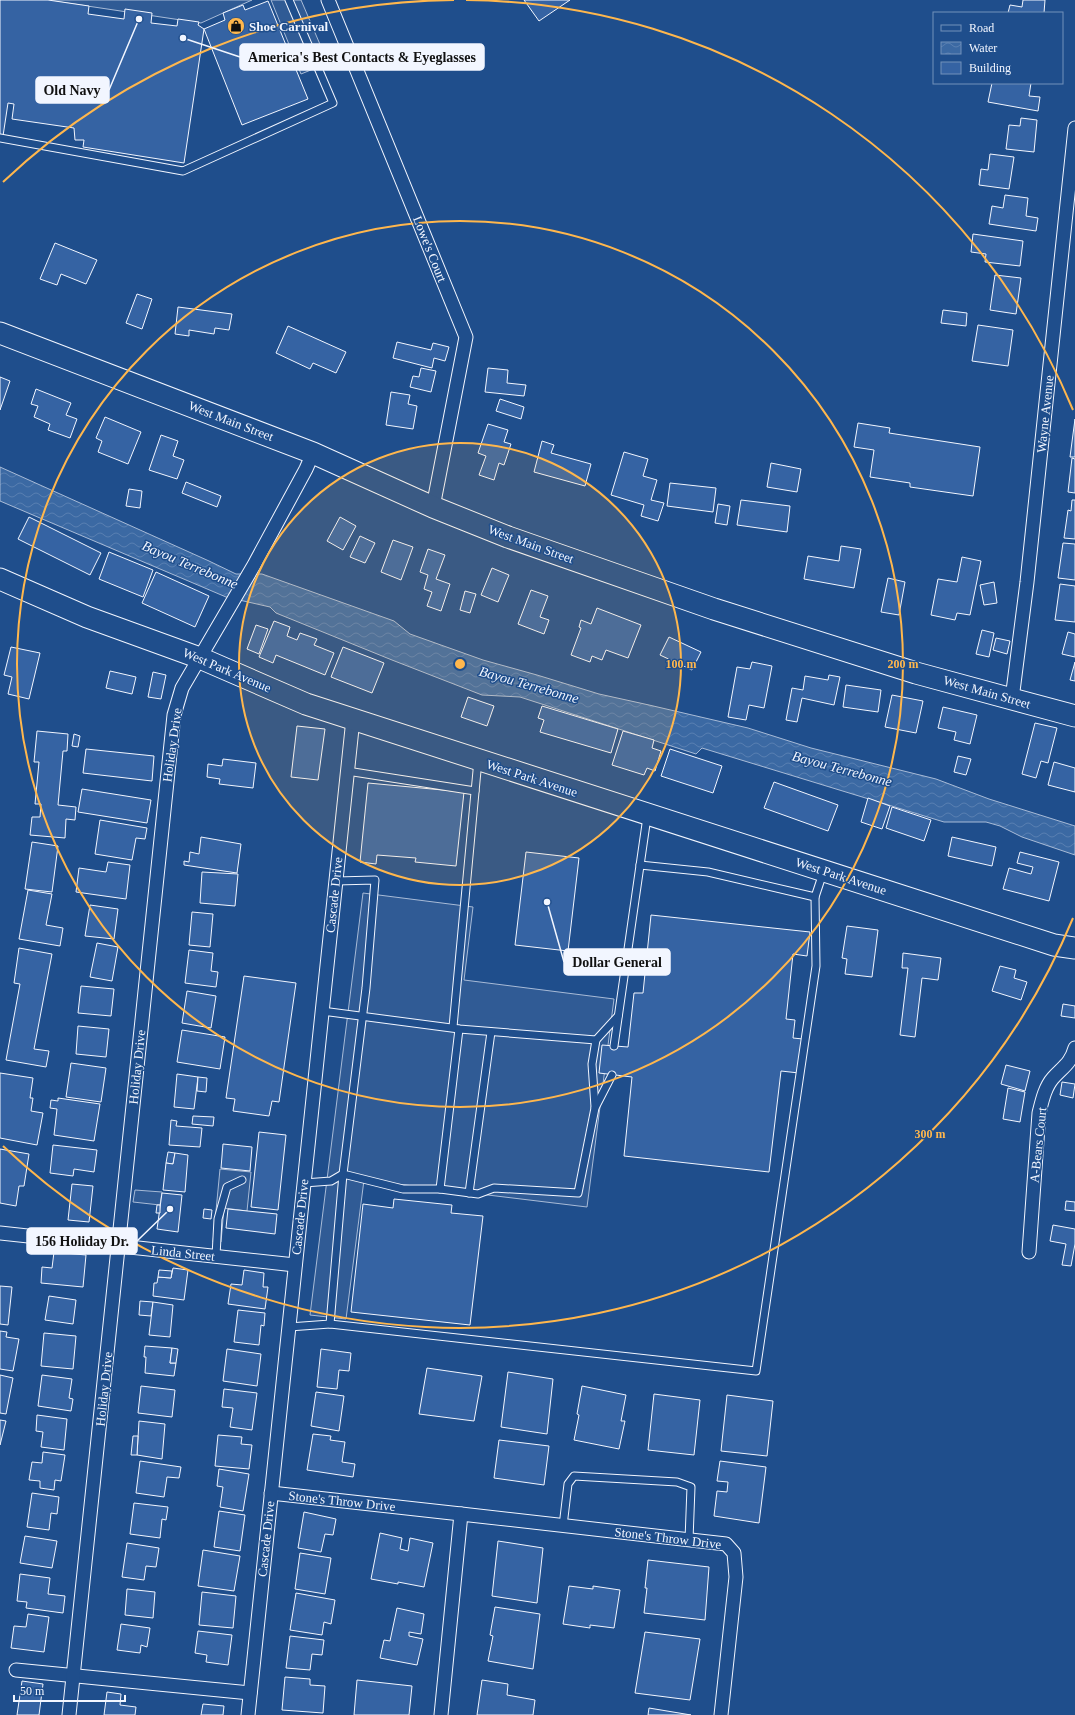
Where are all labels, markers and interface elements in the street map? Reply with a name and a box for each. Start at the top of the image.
legend [933,12,1063,84]
shop icon: Shoe Carnival [226,16,246,36]
place label: Shoe Carnival [249,19,328,34]
text: Road [969,21,994,35]
text: Water [969,41,997,55]
callout: America's Best Contacts & Eyeglasses [240,44,484,70]
text: America's Best Contacts & Eyeglasses [248,50,476,65]
text: Building [969,61,1011,75]
callout: Old Navy [36,77,109,103]
text: Old Navy [43,83,101,98]
street label: Lowe's Court [410,214,450,285]
street label: Wayne Avenue [1033,374,1057,453]
street label: West Main Street [186,398,276,444]
street label: West Main Street [486,522,576,567]
water label: Bayou Terrebonne [140,538,240,592]
street label: West Park Avenue [180,645,274,696]
centre of rings [453,657,467,671]
text: 100 m [666,657,697,671]
text: 200 m [888,657,919,671]
water label: Bayou Terrebonne [478,664,580,706]
street label: West Main Street [942,672,1033,712]
street label: Holiday Drive [159,707,185,783]
water label: Bayou Terrebonne [790,748,894,790]
street label: West Park Avenue [485,756,580,800]
street label: West Park Avenue [794,854,889,898]
street label: Cascade Drive [323,856,345,934]
callout: Dollar General [564,949,670,975]
text: Dollar General [572,955,662,970]
street label: Holiday Drive [126,1029,148,1105]
street label: A-Bears Court [1027,1106,1049,1184]
text: 300 m [915,1127,946,1141]
street label: Cascade Drive [289,1178,311,1256]
callout: 156 Holiday Dr. [27,1228,137,1254]
text: 156 Holiday Dr. [35,1234,129,1249]
street label: Linda Street [150,1242,216,1264]
street label: Holiday Drive [93,1351,115,1427]
street label: Stone's Throw Drive [288,1488,396,1514]
street label: Cascade Drive [255,1500,277,1578]
street label: Stone's Throw Drive [614,1524,723,1552]
scale bar [14,1677,125,1703]
text: 50 m [20,1684,45,1698]

